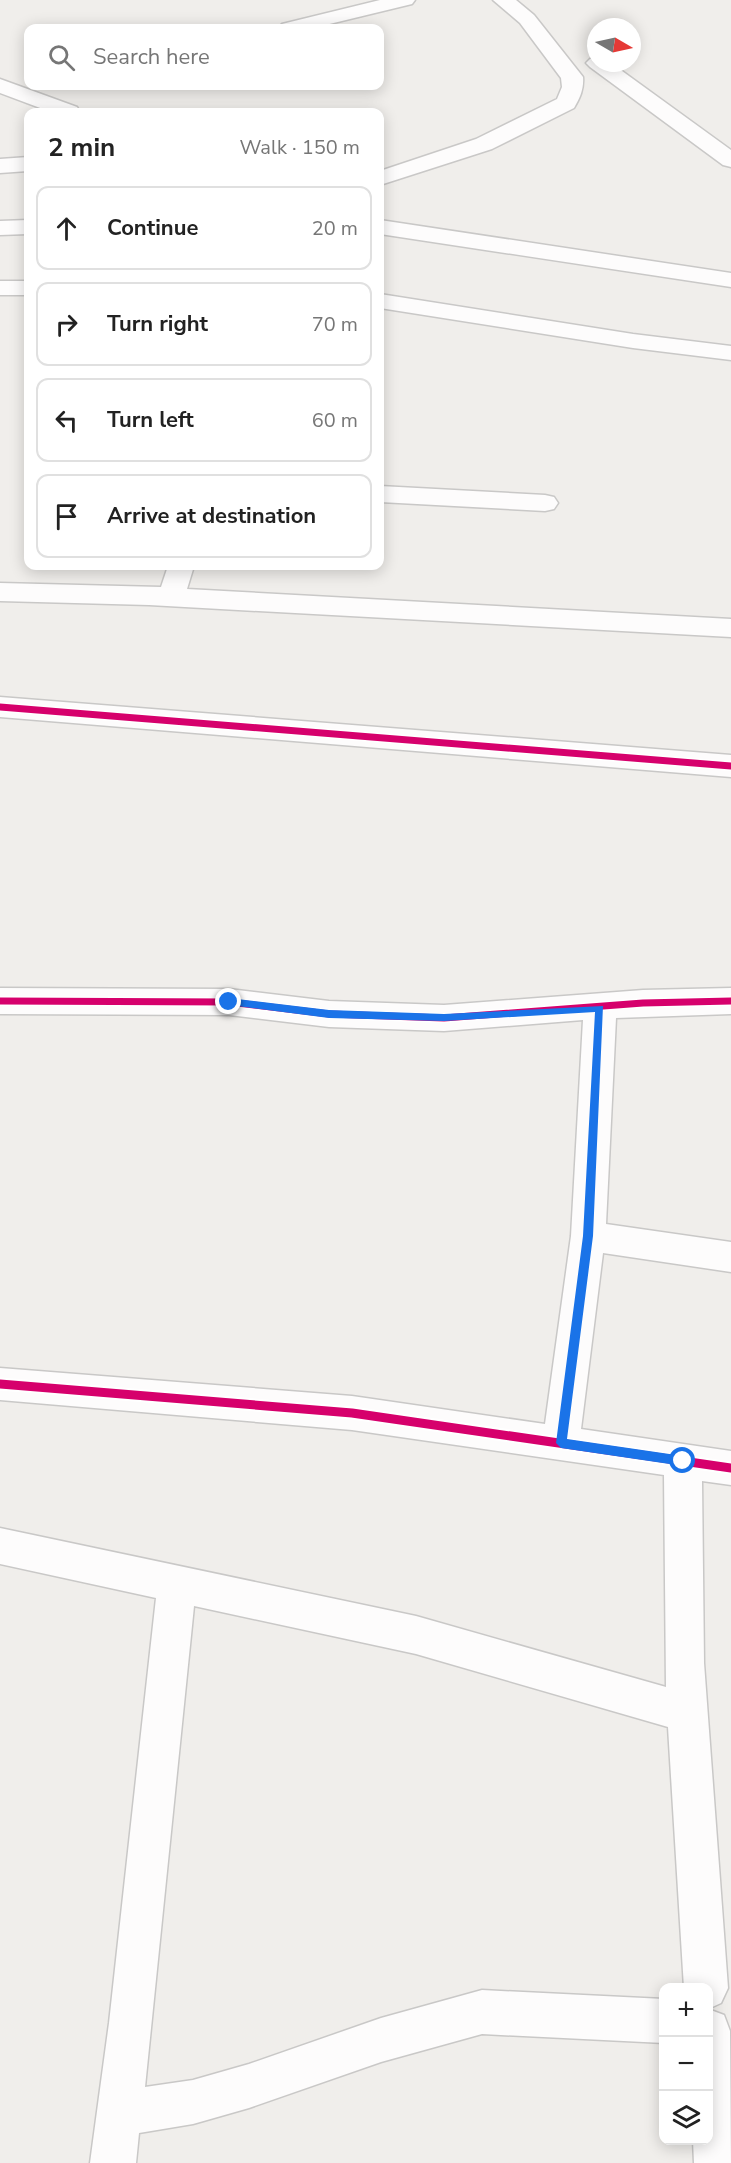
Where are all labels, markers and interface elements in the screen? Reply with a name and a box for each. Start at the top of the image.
north arrow [587,18,641,72]
search box [24,24,384,90]
icon: search [45,41,78,74]
text: Search here [93,42,210,72]
text: 2 min [48,130,115,165]
text: Walk · 150 m [240,134,360,161]
icon: ahead [50,212,83,245]
text: Continue [107,213,198,243]
text: 20 m [312,215,358,242]
icon: right [50,308,83,341]
text: Turn right [107,309,208,339]
text: 70 m [312,311,358,338]
icon: left [50,404,83,437]
text: Turn left [107,405,194,435]
text: 60 m [312,407,358,434]
icon: arrive [50,500,83,533]
text: Arrive at destination [107,501,316,531]
route end [215,988,241,1014]
route start [669,1447,695,1473]
map controls [659,1983,713,2145]
button: + [659,1983,713,2037]
button: − [659,2037,713,2091]
button: layers [659,2091,713,2145]

